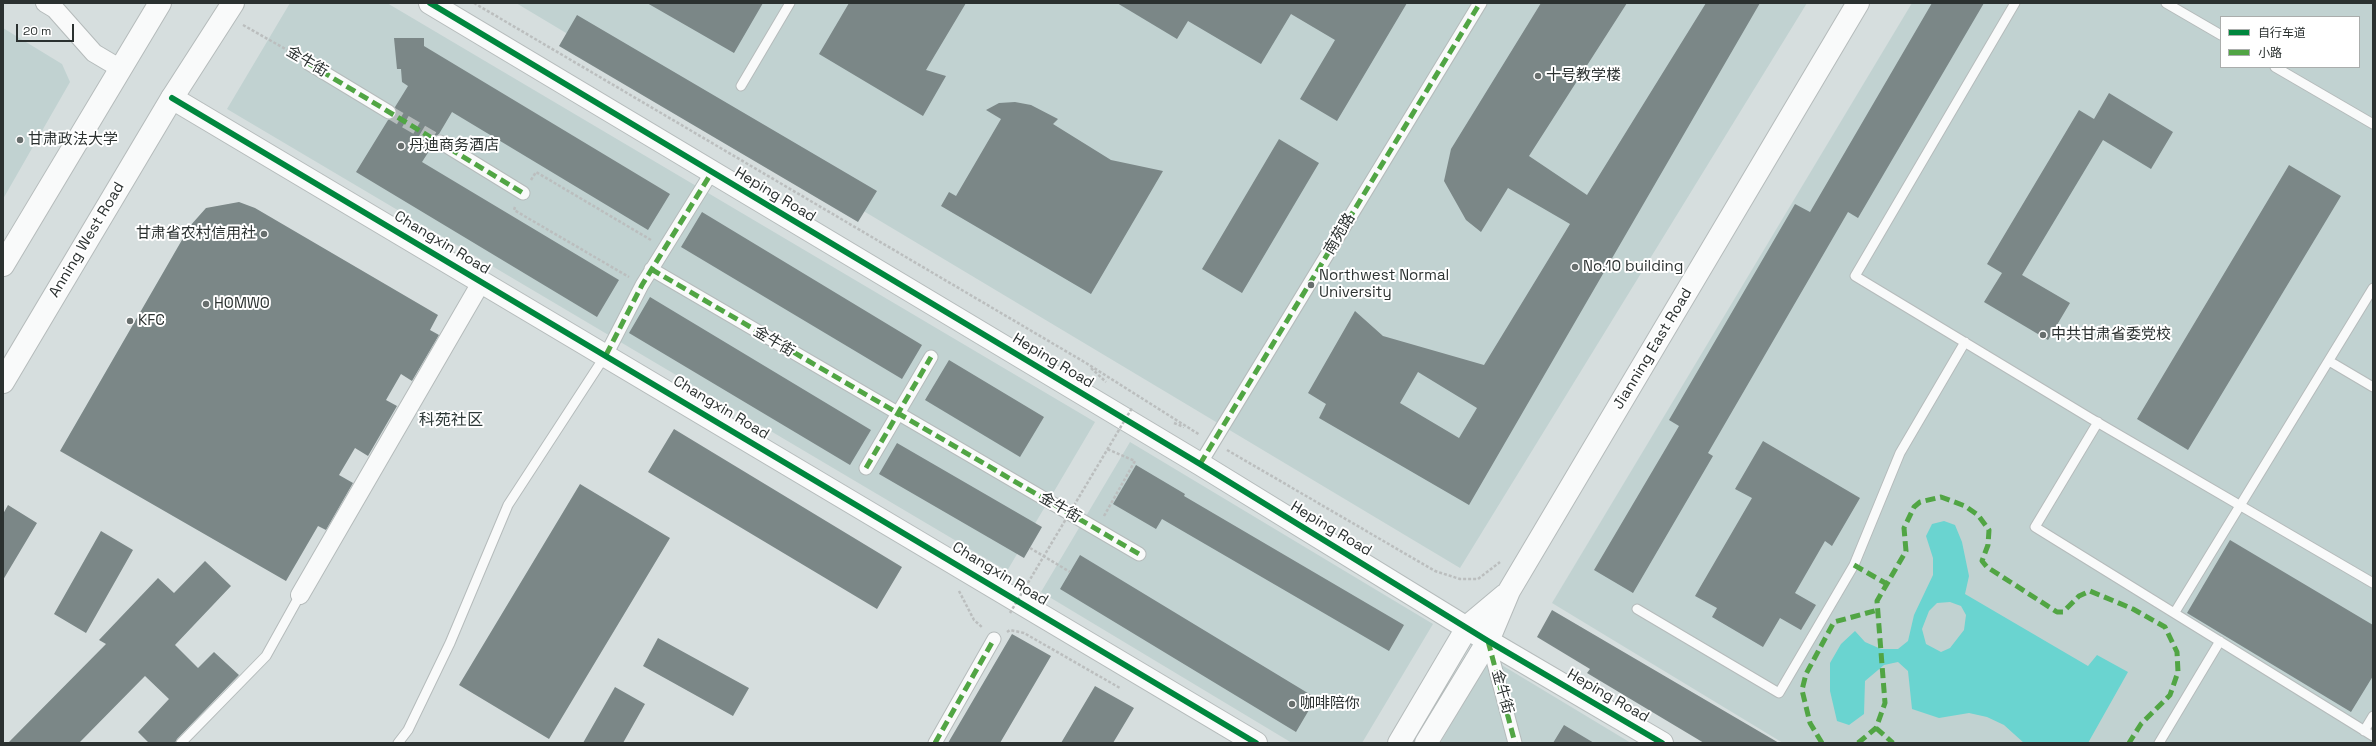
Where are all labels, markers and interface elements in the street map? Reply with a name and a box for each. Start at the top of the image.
scale bar [18,16,76,42]
legend [2220,16,2360,68]
text: 20 m [23,23,51,39]
text: 自行车道 [2258,25,2306,41]
street label: 金牛街 [283,43,331,81]
text: 小路 [2258,45,2282,61]
place label: 十号教学楼 [1546,67,1621,85]
marker: 十号教学楼 [1533,71,1543,81]
place label: 甘肃政法大学 [28,131,118,149]
marker: 甘肃政法大学 [15,135,25,145]
place label: 丹迪商务酒店 [409,137,499,155]
marker: 丹迪商务酒店 [396,141,406,151]
street label: Heping Road [731,164,819,226]
street label: Anning West Road [45,179,129,301]
street label: Changxin Road [391,207,493,279]
street label: 南苑路 [1321,210,1359,258]
place label: 甘肃省农村信用社 [136,225,256,243]
marker: 甘肃省农村信用社 [259,229,269,239]
place label: No.10 building [1583,258,1683,276]
marker: No.10 building [1570,262,1580,272]
place label: Northwest Normal University [1319,267,1449,302]
marker: Northwest Normal University [1306,280,1316,290]
street label: Jianning East Road [1610,285,1696,413]
place label: HOMWO [214,295,270,313]
marker: HOMWO [201,299,211,309]
place label: KFC [138,312,165,330]
marker: KFC [125,316,135,326]
street label: 金牛街 [750,323,798,361]
place label: 中共甘肃省委党校 [2051,326,2171,344]
street label: Heping Road [1009,330,1097,392]
marker: 中共甘肃省委党校 [2038,330,2048,340]
street label: Changxin Road [670,372,772,444]
district label: 科苑社区 [419,411,483,431]
street label: 金牛街 [1036,489,1084,527]
street label: Heping Road [1287,498,1375,560]
street label: Changxin Road [949,538,1051,610]
street label: Heping Road [1564,665,1652,727]
street label: 金牛街 [1487,668,1517,716]
place label: 咖啡陪你 [1300,695,1360,713]
marker: 咖啡陪你 [1287,699,1297,709]

